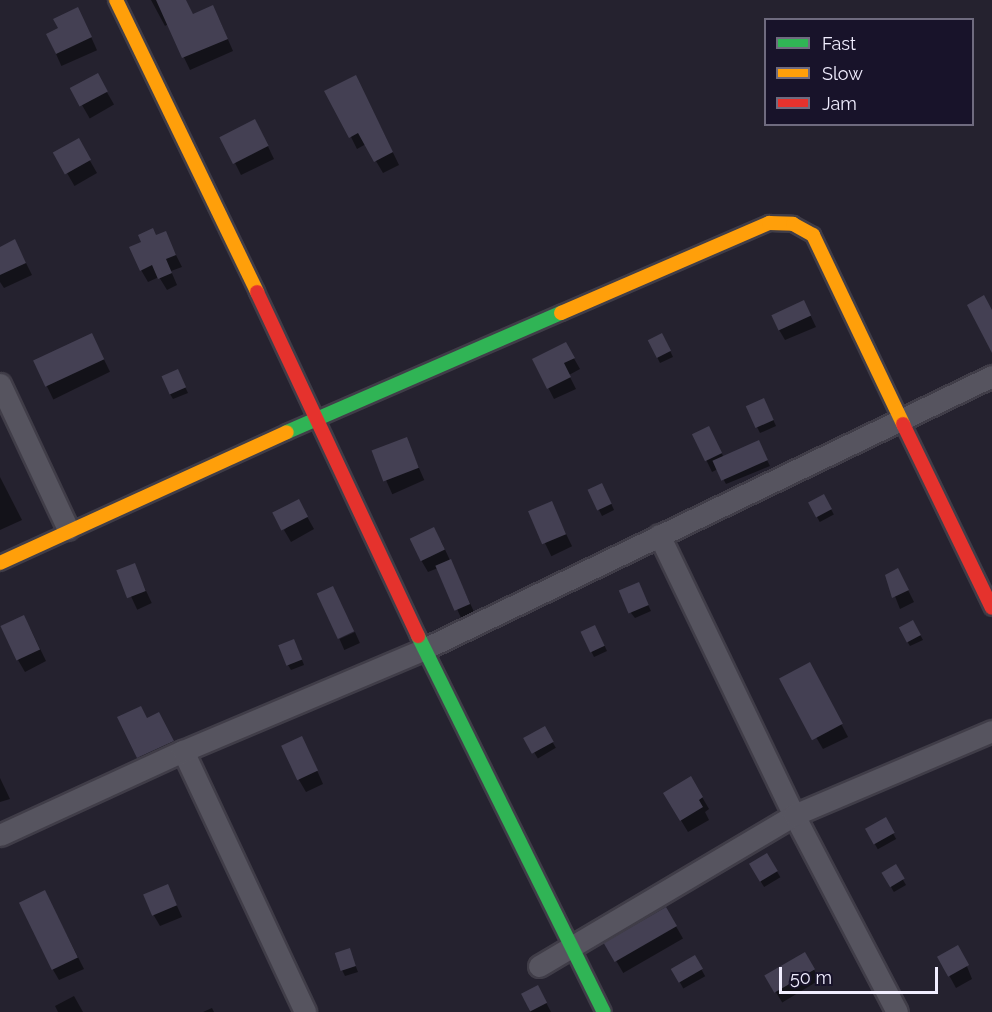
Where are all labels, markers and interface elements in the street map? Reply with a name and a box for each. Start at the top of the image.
legend [764,18,974,126]
text: Fast [822,33,856,54]
text: Slow [822,63,863,84]
text: Jam [822,93,857,114]
scale bar [782,955,941,993]
text: 50 m [790,967,832,988]

